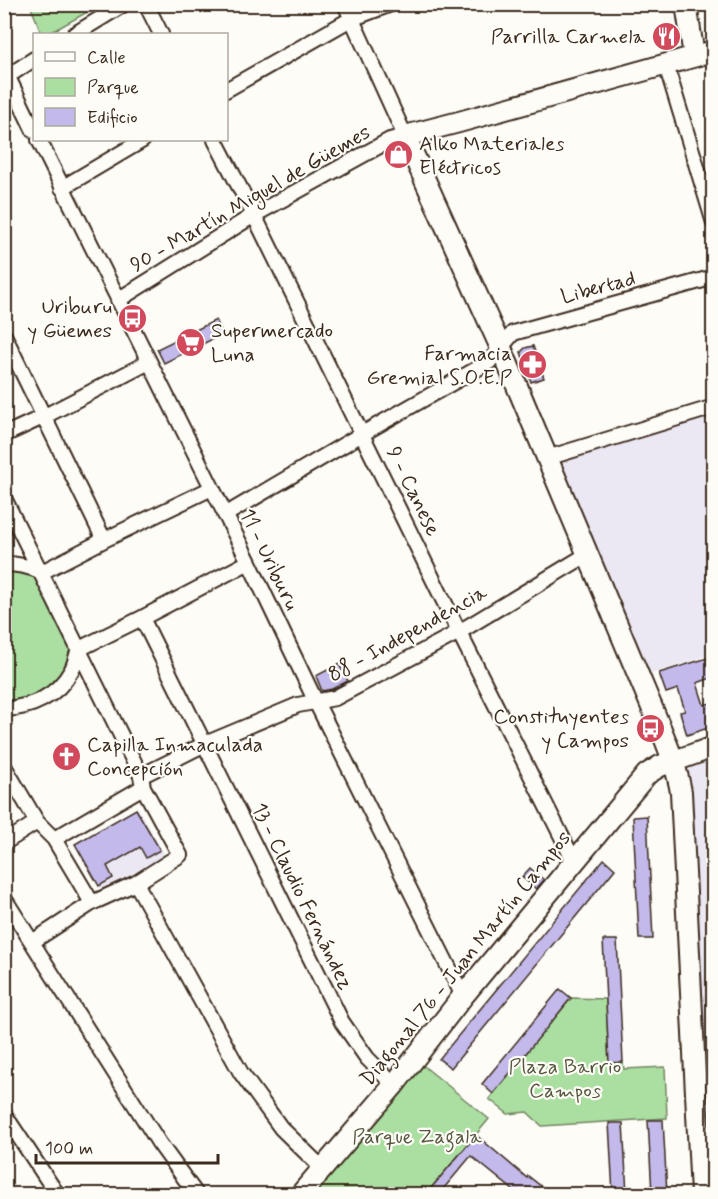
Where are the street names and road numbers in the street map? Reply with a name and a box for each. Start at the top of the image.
street label: 90 - Martín Miguel de Güemes [125,118,376,280]
street label: Libertad [558,265,639,311]
street label: 9 - Canese [379,442,447,541]
street label: 11 - Uriburu [232,504,306,615]
street label: 88 - Independencia [323,578,492,689]
street label: 13 - Claudio Fernández [245,798,360,995]
street label: Diagonal 76 - Juan Martín Campos [354,825,579,1093]

